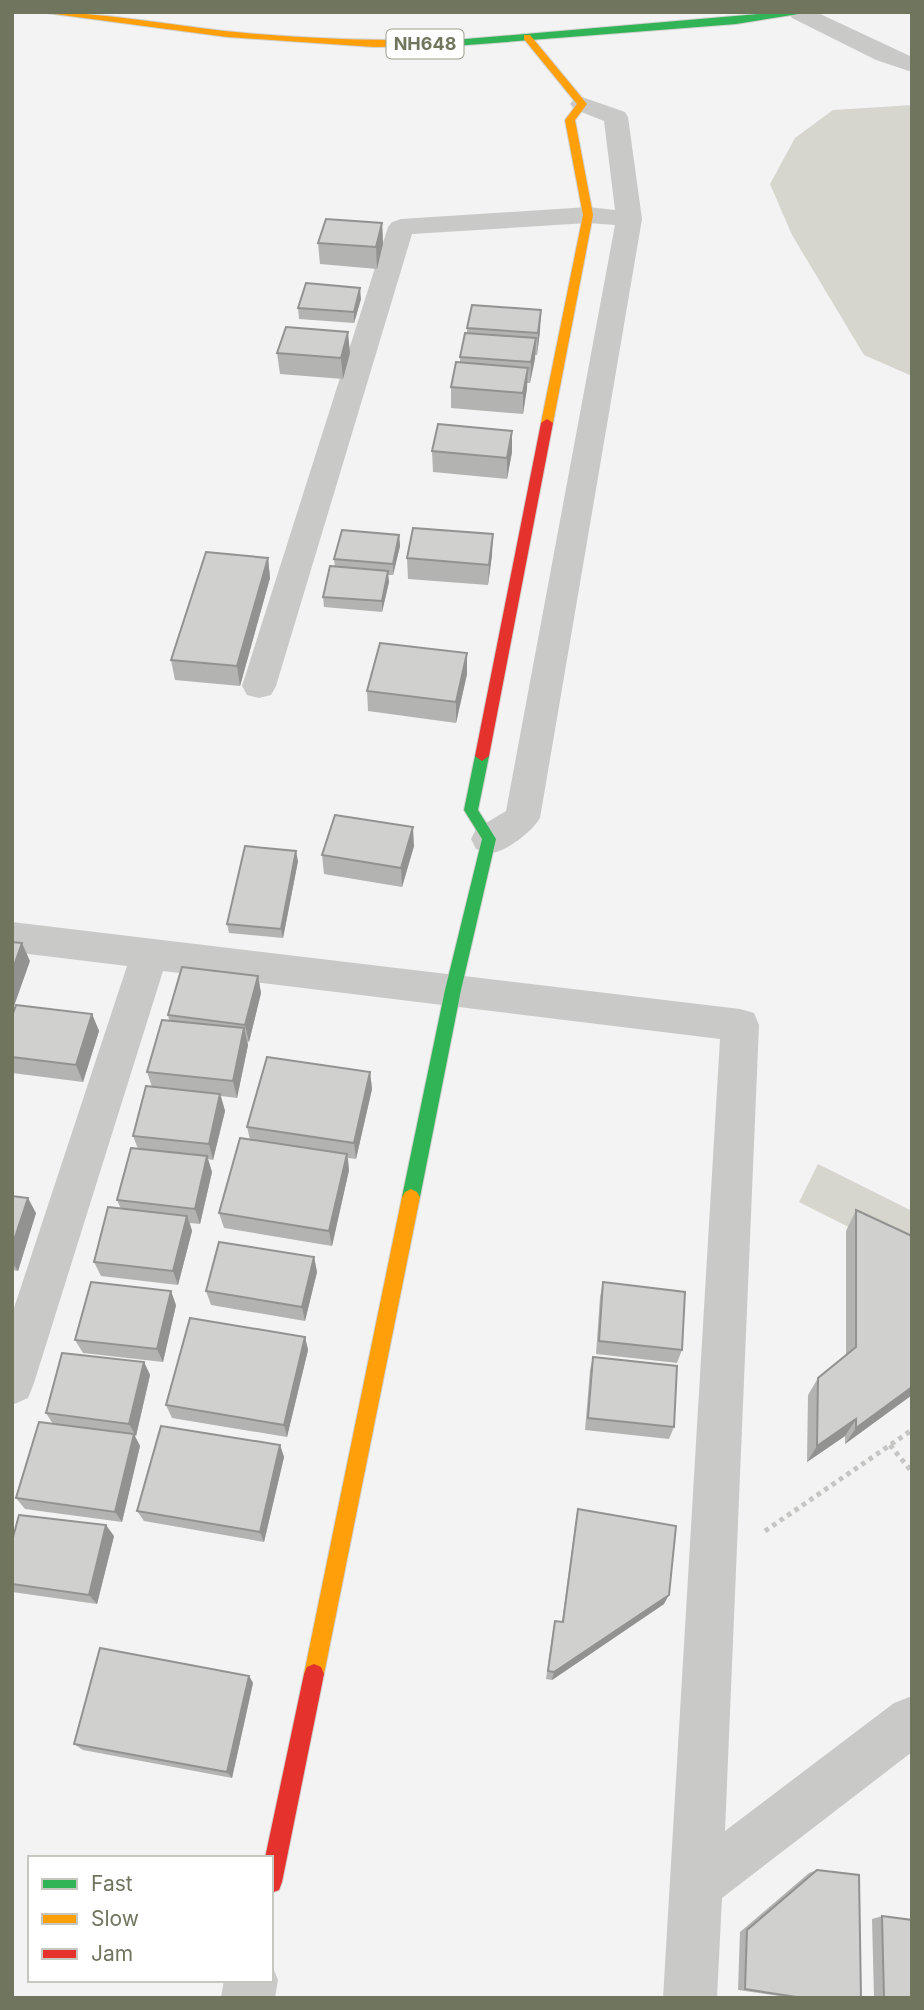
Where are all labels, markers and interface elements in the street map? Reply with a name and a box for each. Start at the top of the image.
road number: NH648 [386,29,464,58]
legend [28,1856,273,1982]
text: Fast [91,1871,133,1896]
text: Slow [91,1906,139,1931]
text: Jam [91,1941,133,1966]

